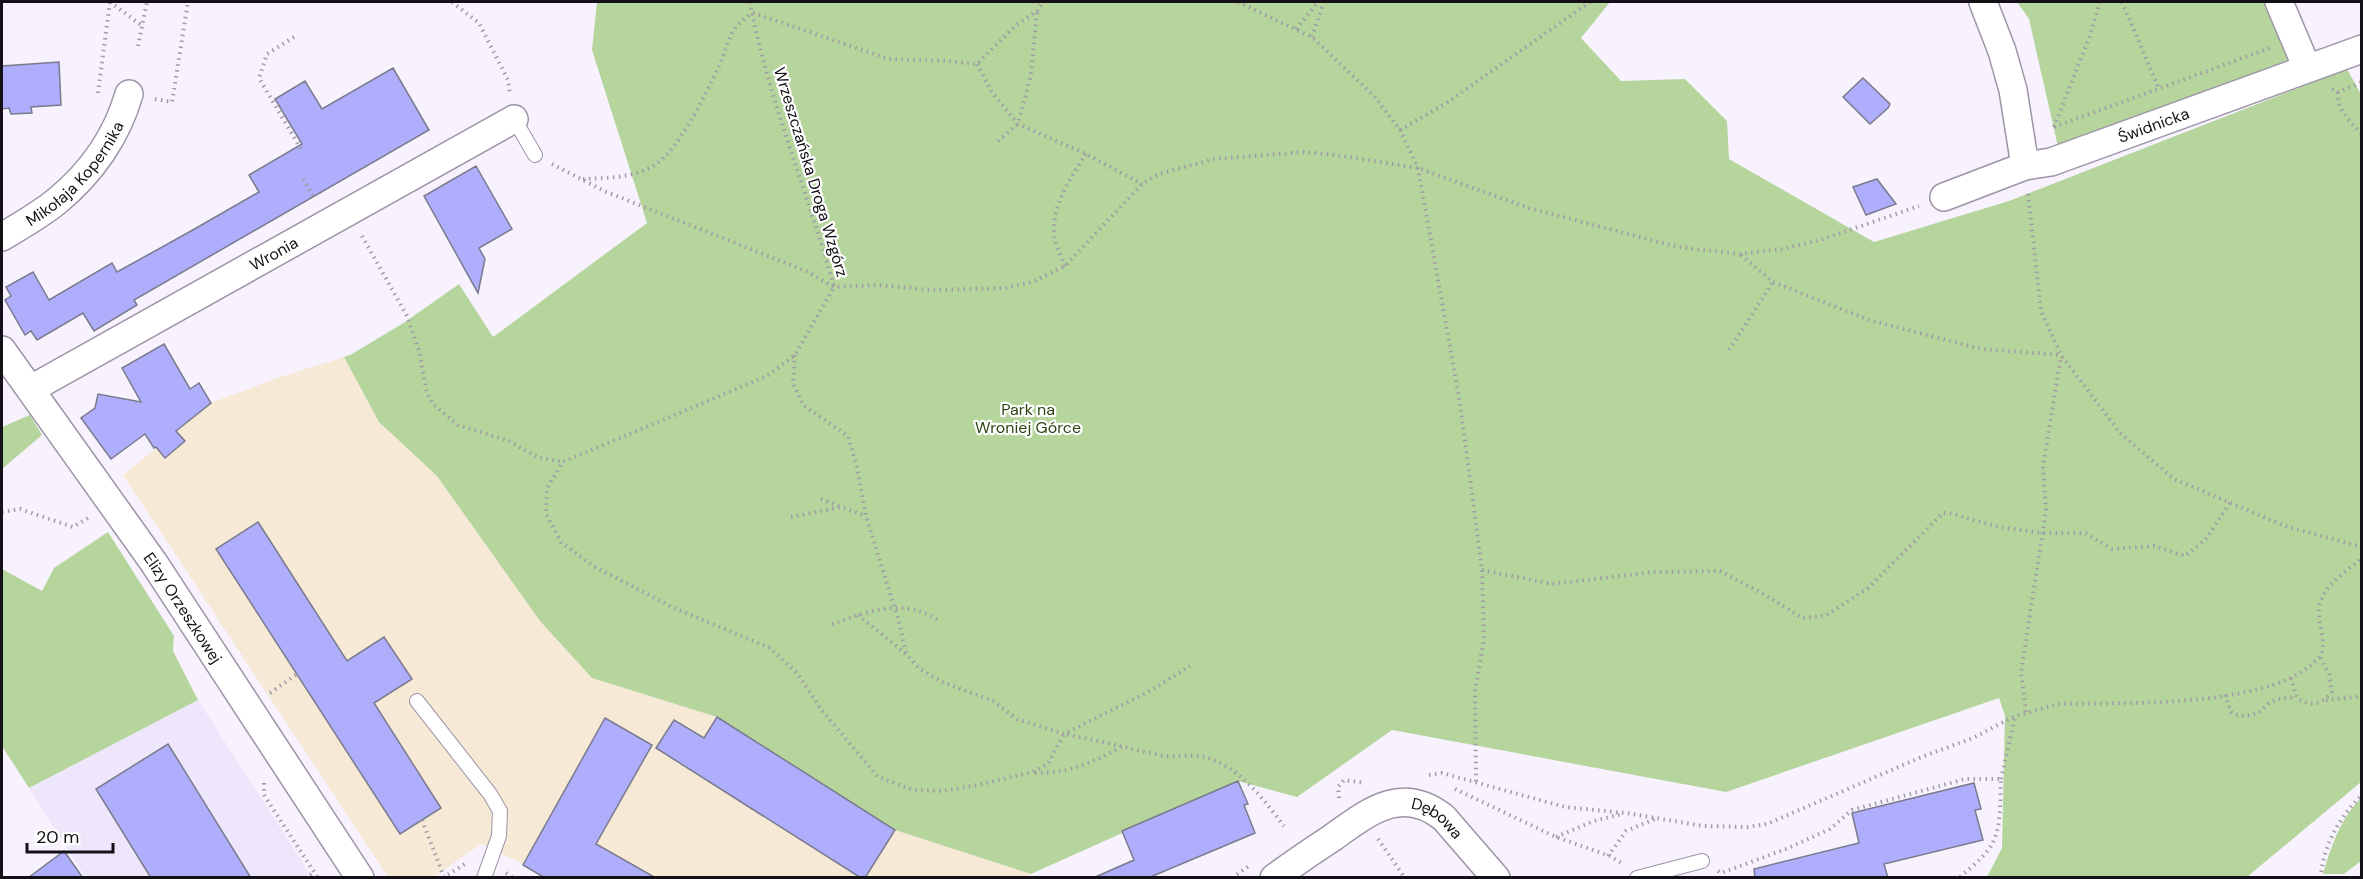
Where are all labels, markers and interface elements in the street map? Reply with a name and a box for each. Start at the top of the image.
street label: Wrzeszczańska Droga Wzgórz [769,65,853,279]
street label: Świdnicka [2115,102,2192,147]
street label: Mikołaja Kopernika [22,118,128,231]
street label: Wronia [246,231,302,275]
park label: Park na Wroniej Górce [975,399,1081,438]
street label: Elizy Orzeszkowej [139,548,227,667]
street label: Dębowa [1409,792,1468,843]
scale bar [27,816,112,854]
text: 20 m [36,825,79,849]

